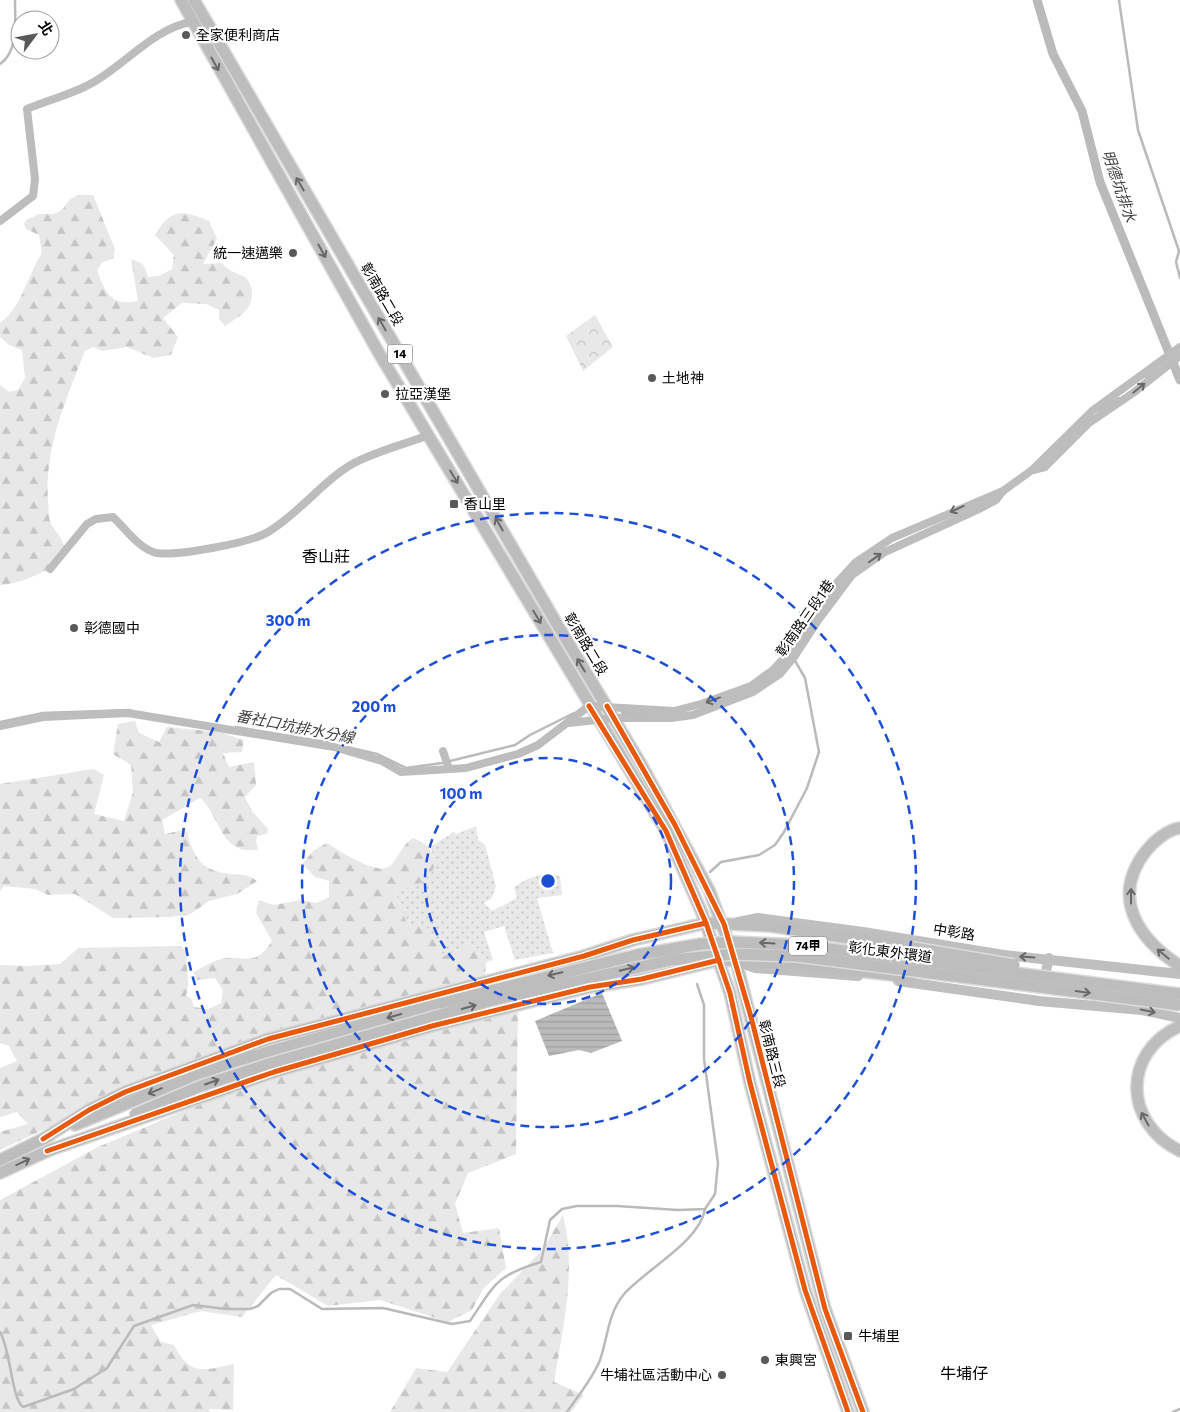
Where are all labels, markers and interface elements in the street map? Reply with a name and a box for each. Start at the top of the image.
north arrow [10,10,60,60]
text: 北 [36,17,57,38]
place label: 全家便利商店 [196,26,280,43]
marker: 全家便利商店 [180,29,192,41]
one-way arrow [210,57,220,72]
water label: 明德坑排水 [1099,147,1141,225]
one-way arrow [294,177,304,191]
one-way arrow [317,243,327,257]
place label: 統一速邁樂 [213,244,283,261]
marker: 統一速邁樂 [287,247,299,259]
street label: 彰南路二段 [358,259,407,328]
one-way arrow [377,316,387,331]
road number: 14 [388,344,412,364]
place label: 土地神 [662,369,704,386]
marker: 土地神 [646,372,658,384]
one-way arrow [1132,383,1145,394]
place label: 拉亞漢堡 [395,385,451,402]
marker: 拉亞漢堡 [379,388,391,400]
one-way arrow [450,469,460,484]
place label: 香山里 [464,495,506,512]
marker: 香山里 [448,498,460,510]
one-way arrow [950,506,965,515]
one-way arrow [494,518,504,532]
district label: 香山莊 [302,546,350,565]
one-way arrow [868,553,882,563]
street label: 彰南路三段1巷 [772,576,837,659]
one-way arrow [532,609,542,624]
street label: 彰南路二段 [561,609,612,678]
text: 300 m [266,611,310,629]
place label: 彰德國中 [84,619,140,636]
marker: 彰德國中 [68,622,80,634]
one-way arrow [576,658,586,672]
one-way arrow [706,696,722,705]
text: 200 m [352,697,396,715]
water label: 番社口坑排水分線 [235,706,358,747]
text: 100 m [440,784,482,802]
centre of rings [539,872,557,890]
one-way arrow [1126,888,1136,904]
street label: 中彰路 [932,920,976,943]
road number: 74甲 [789,936,827,956]
one-way arrow [759,938,775,947]
street label: 彰化東外環道 [847,938,933,965]
one-way arrow [1157,948,1170,959]
one-way arrow [1020,952,1036,961]
one-way arrow [618,964,634,973]
one-way arrow [548,970,564,979]
one-way arrow [1075,987,1091,997]
one-way arrow [460,1002,476,1011]
one-way arrow [1140,1007,1156,1017]
one-way arrow [386,1011,402,1021]
street label: 彰南路三段 [756,1018,789,1090]
one-way arrow [204,1077,220,1087]
one-way arrow [148,1088,163,1097]
one-way arrow [1140,1112,1150,1126]
one-way arrow [15,1157,30,1166]
place label: 牛埔里 [858,1327,900,1344]
marker: 牛埔里 [842,1330,854,1342]
place label: 東興宮 [775,1351,817,1368]
marker: 東興宮 [759,1354,771,1366]
district label: 牛埔仔 [940,1363,988,1382]
place label: 牛埔社區活動中心 [600,1366,712,1383]
marker: 牛埔社區活動中心 [716,1369,728,1381]

